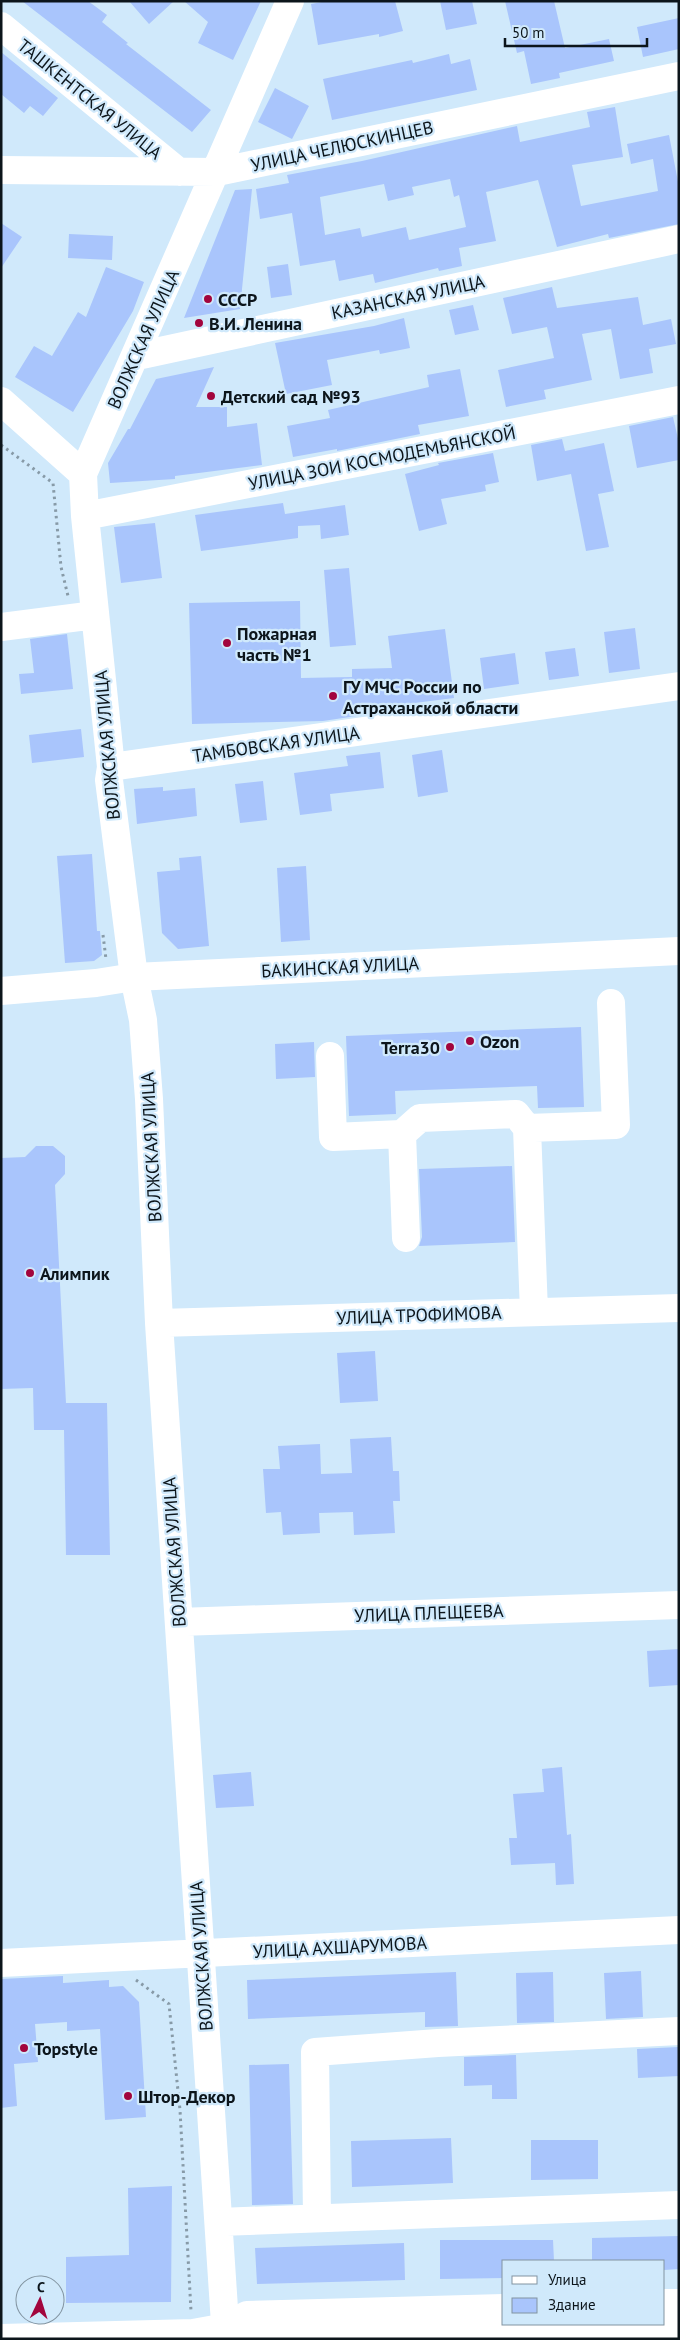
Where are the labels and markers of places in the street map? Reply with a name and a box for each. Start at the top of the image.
place label: СССР [218,288,257,311]
marker: СССР [202,293,214,305]
place label: В.И. Ленина [209,312,302,335]
marker: В.И. Ленина [193,317,205,329]
place label: Детский сад №93 [221,385,361,408]
marker: Детский сад №93 [205,390,217,402]
place label: Пожарная часть №1 [237,622,317,666]
marker: Пожарная часть №1 [221,637,233,649]
place label: ГУ МЧС России по Астраханской области [343,675,518,719]
marker: ГУ МЧС России по Астраханской области [327,690,339,702]
place label: Ozon [480,1030,519,1053]
marker: Ozon [464,1035,476,1047]
place label: Terra30 [381,1036,440,1059]
marker: Terra30 [444,1041,456,1053]
place label: Алимпик [40,1262,110,1285]
marker: Алимпик [24,1267,36,1279]
place label: Topstyle [34,2037,98,2060]
marker: Topstyle [18,2042,30,2054]
place label: Штор-Декор [138,2085,236,2108]
marker: Штор-Декор [122,2090,134,2102]

